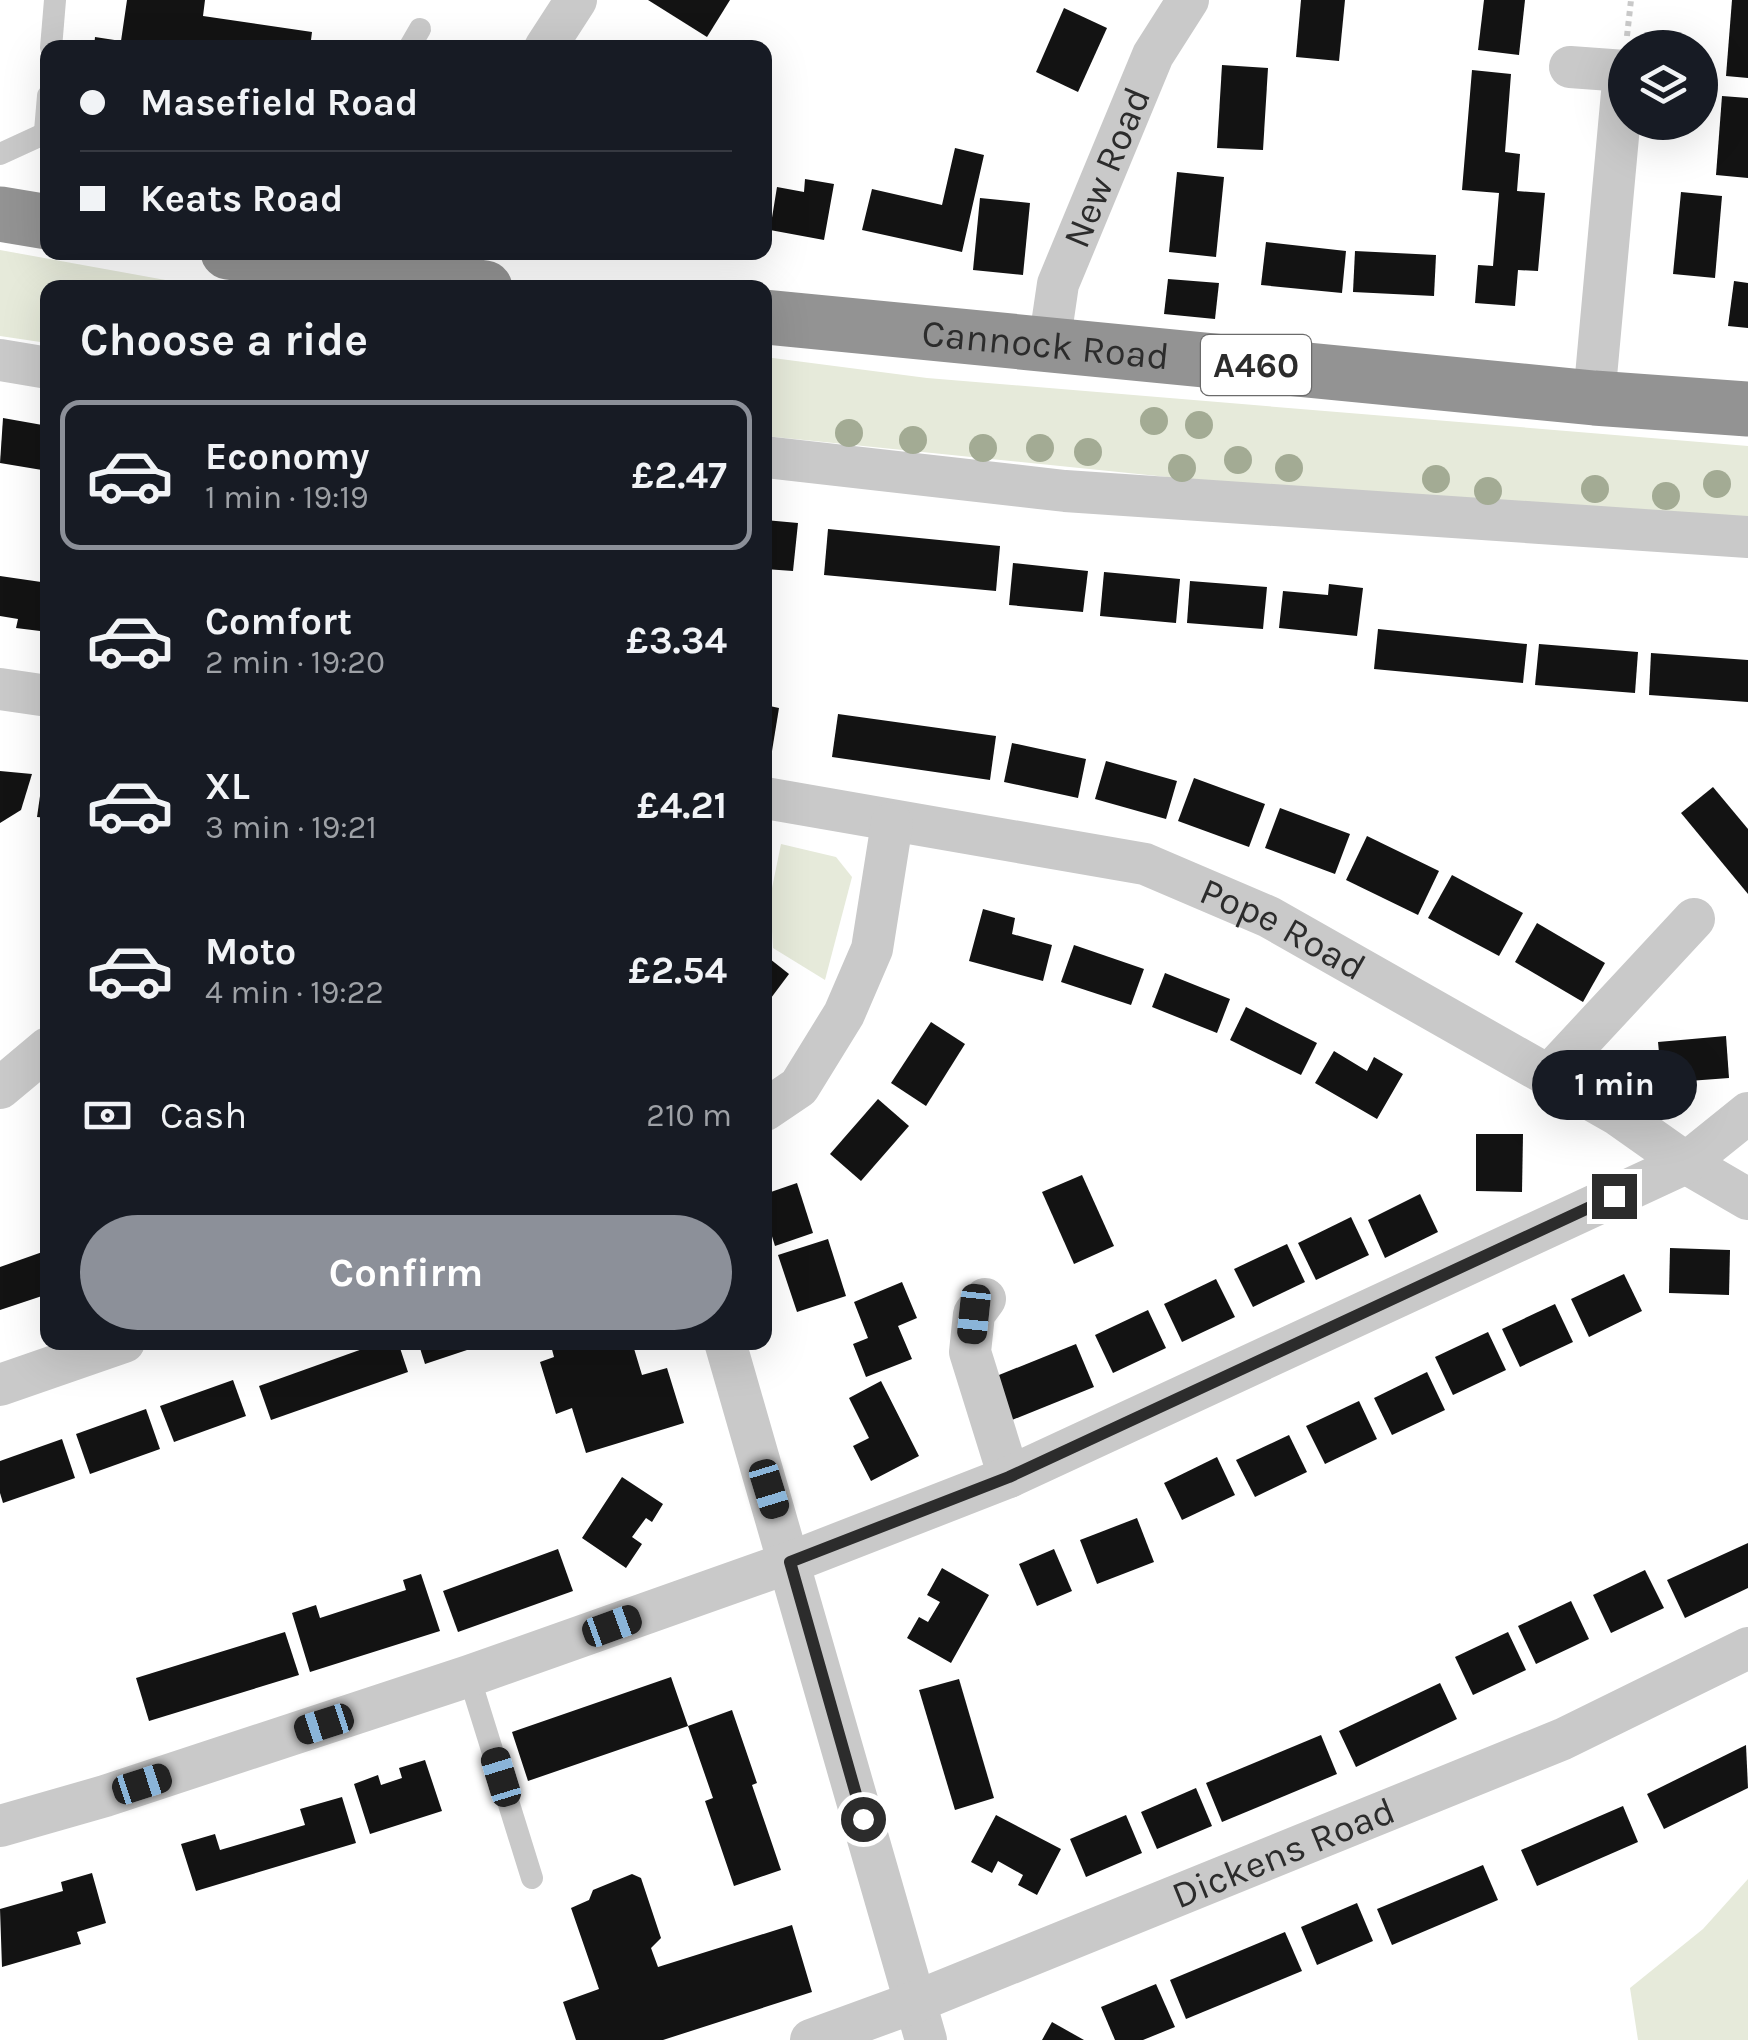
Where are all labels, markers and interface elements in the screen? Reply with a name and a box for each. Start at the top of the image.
map controls [1608,30,1718,140]
button: layers [1608,30,1718,140]
text: Masefield Road [140,80,418,125]
street label: New Road [1053,80,1160,254]
text: Keats Road [140,176,343,221]
street label: Cannock Road [920,310,1171,379]
text: Choose a ride [80,314,368,366]
road number: A460 [1201,335,1311,395]
icon: car [85,430,175,520]
text: Economy [205,434,369,479]
text: £2.47 [631,453,727,498]
text: 1 min · 19:19 [205,479,369,516]
icon: car [85,595,175,685]
text: Comfort [205,599,352,644]
text: £3.34 [626,618,727,663]
text: 2 min · 19:20 [205,644,385,681]
icon: car [85,760,175,850]
text: XL [205,764,250,809]
text: £4.21 [637,783,727,828]
text: 3 min · 19:21 [205,809,377,846]
street label: Pope Road [1193,868,1374,990]
icon: car [85,925,175,1015]
text: Moto [205,929,296,974]
text: £2.54 [628,948,727,993]
text: 4 min · 19:22 [205,974,384,1011]
callout: 1 min [1532,1051,1696,1121]
text: 1 min [1574,1066,1655,1103]
icon: cash [80,1088,135,1143]
text: Cash [160,1093,247,1138]
text: 210 m [646,1097,732,1134]
route end [1592,1174,1637,1219]
button: Confirm [80,1215,732,1330]
car [956,1283,992,1345]
car [746,1456,792,1522]
car [579,1602,645,1650]
car [291,1700,357,1748]
car [478,1744,524,1810]
car [109,1760,175,1808]
street label: Dickens Road [1165,1787,1401,1918]
route start [841,1797,886,1842]

